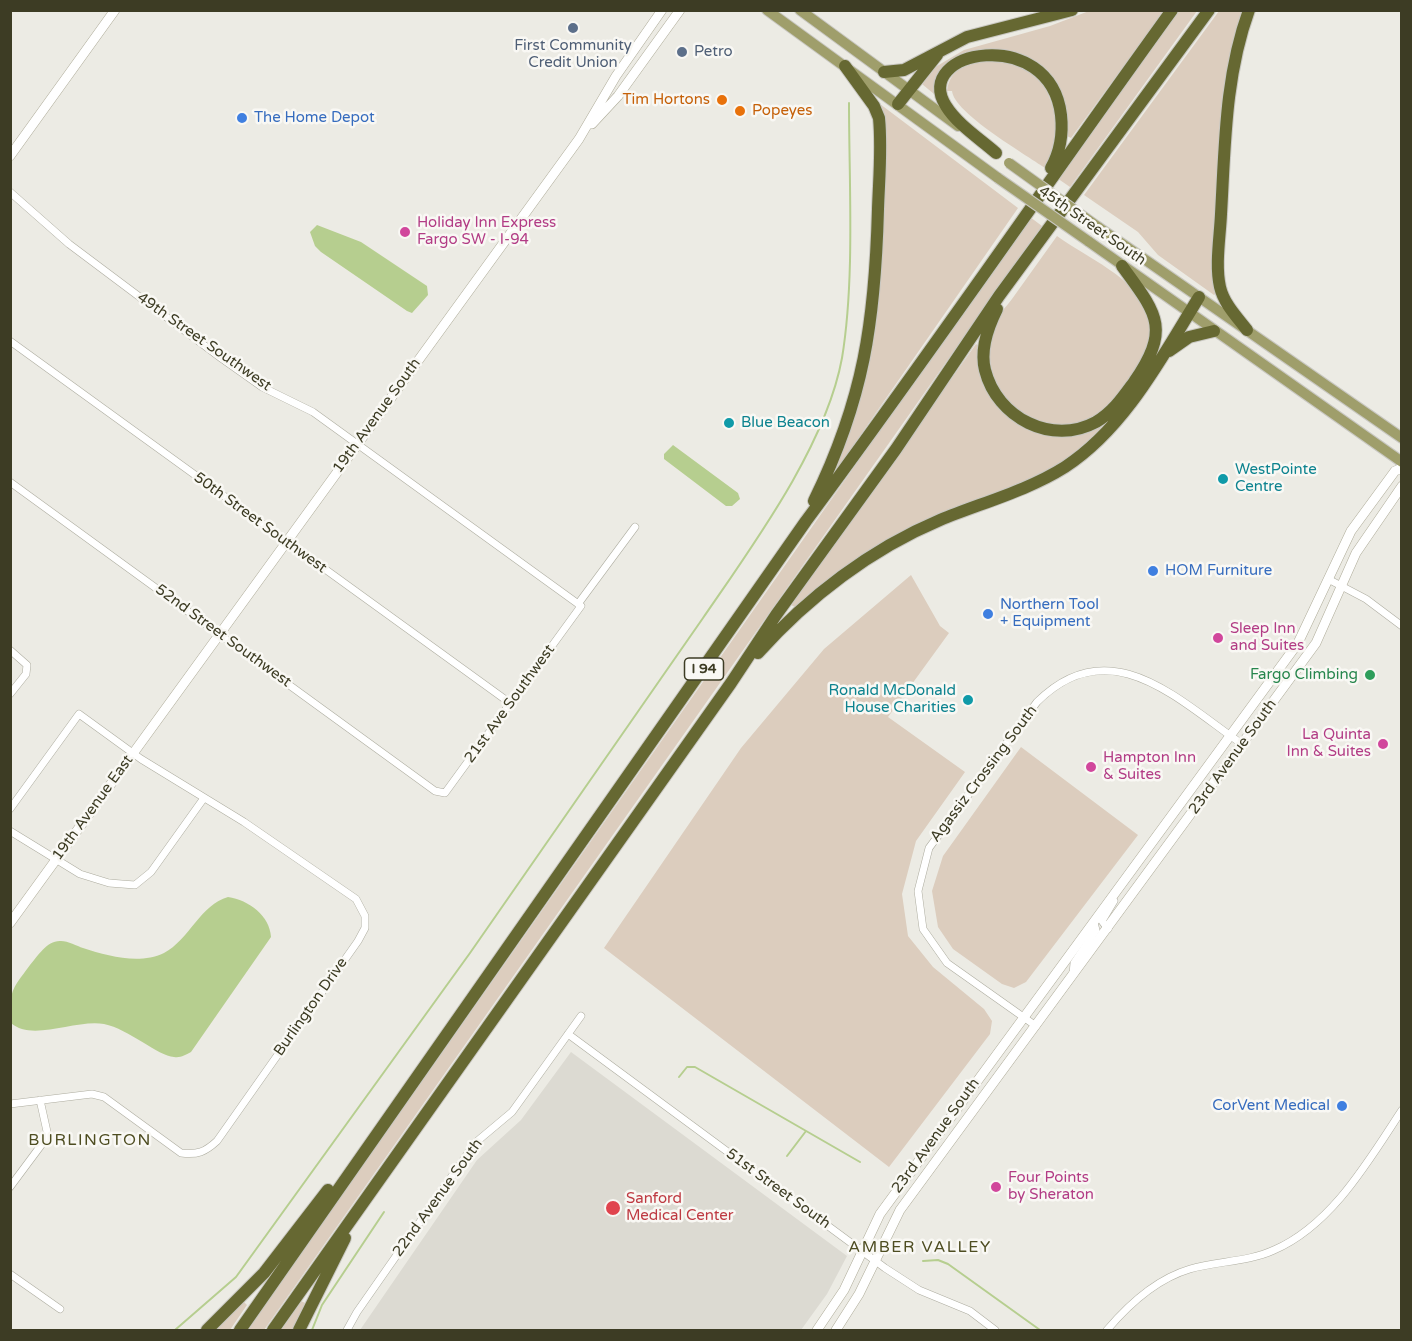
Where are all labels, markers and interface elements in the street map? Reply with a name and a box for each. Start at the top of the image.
marker: First Community Credit Union [566,21,580,35]
place label: First Community Credit Union [514,37,632,72]
place label: Petro [694,43,733,61]
marker: Petro [675,45,689,59]
place label: Tim Hortons [623,91,710,109]
marker: Tim Hortons [715,93,729,107]
place label: Popeyes [752,102,813,120]
marker: Popeyes [733,104,747,118]
place label: The Home Depot [254,109,375,127]
marker: The Home Depot [235,111,249,125]
street label: 45th Street South [1035,182,1149,270]
place label: Holiday Inn Express Fargo SW - I-94 [417,214,556,249]
marker: Holiday Inn Express Fargo SW - I-94 [398,225,412,239]
street label: 49th Street Southwest [133,289,275,395]
street label: 19th Avenue South [329,355,425,477]
place label: Blue Beacon [741,414,830,432]
marker: Blue Beacon [722,416,736,430]
place label: WestPointe Centre [1235,461,1317,496]
street label: 50th Street Southwest [190,469,330,577]
marker: WestPointe Centre [1216,472,1230,486]
place label: HOM Furniture [1165,562,1272,580]
marker: HOM Furniture [1146,564,1160,578]
street label: 52nd Street Southwest [152,581,294,691]
place label: Northern Tool + Equipment [1000,596,1099,631]
marker: Northern Tool + Equipment [981,607,995,621]
place label: Sleep Inn and Suites [1230,620,1304,655]
marker: Sleep Inn and Suites [1211,631,1225,645]
street label: 21st Ave Southwest [461,641,559,767]
road number: I 94 [684,658,724,680]
place label: Fargo Climbing [1250,666,1358,684]
marker: Fargo Climbing [1363,668,1377,682]
place label: Ronald McDonald House Charities [828,682,956,717]
marker: Ronald McDonald House Charities [961,693,975,707]
street label: 23rd Avenue South [1185,696,1281,818]
street label: Agassiz Crossing South [927,702,1041,846]
place label: La Quinta Inn & Suites [1287,726,1371,761]
marker: La Quinta Inn & Suites [1376,737,1390,751]
place label: Hampton Inn & Suites [1103,749,1196,784]
street label: 19th Avenue East [49,752,137,864]
marker: Hampton Inn & Suites [1084,760,1098,774]
street label: Burlington Drive [270,954,352,1060]
street label: 23rd Avenue South [888,1075,984,1197]
place label: CorVent Medical [1212,1097,1330,1115]
marker: CorVent Medical [1335,1099,1349,1113]
district label: BURLINGTON [28,1131,152,1151]
street label: 22nd Avenue South [389,1136,487,1260]
street label: 51st Street South [722,1145,834,1233]
place label: Four Points by Sheraton [1008,1169,1094,1204]
marker: Four Points by Sheraton [989,1180,1003,1194]
place label: Sanford Medical Center [626,1190,734,1225]
marker: Sanford Medical Center [604,1199,622,1217]
district label: AMBER VALLEY [848,1238,992,1258]

